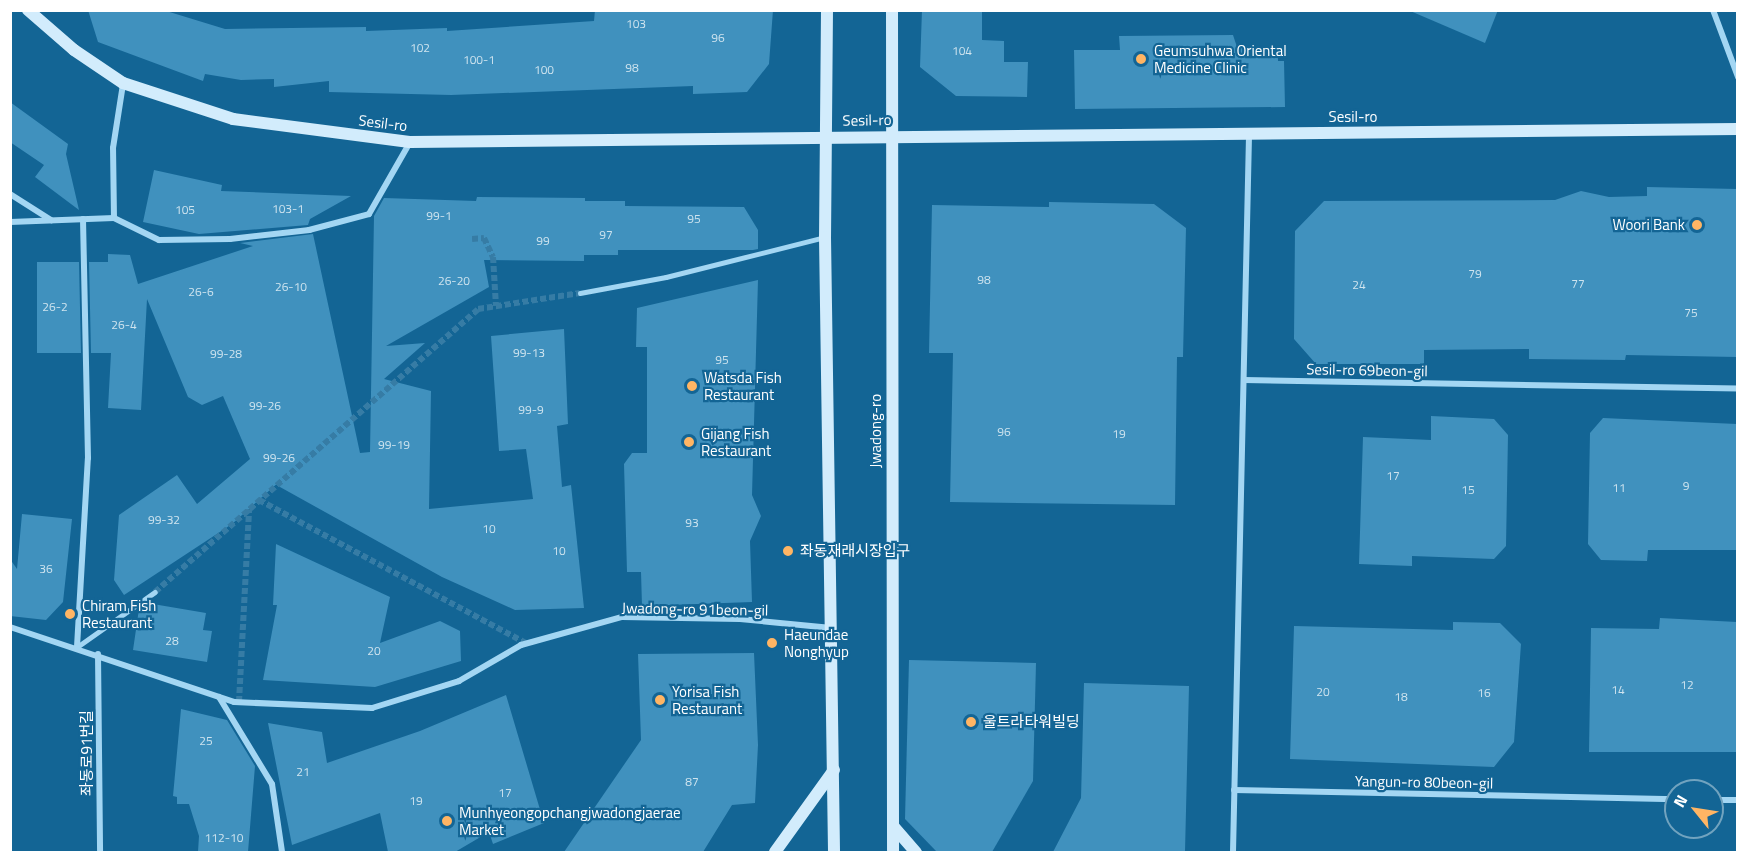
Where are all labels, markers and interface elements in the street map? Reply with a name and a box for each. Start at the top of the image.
house number: 103 [626,17,646,31]
house number: 96 [711,31,725,45]
house number: 102 [410,41,430,55]
place label: Geumsuhwa Oriental Medicine Clinic [1154,41,1287,76]
house number: 104 [952,44,972,58]
marker: Geumsuhwa Oriental Medicine Clinic [1132,50,1150,68]
house number: 100-1 [463,53,495,67]
house number: 98 [625,61,639,75]
house number: 100 [534,63,554,77]
street label: Sesil-ro [1329,108,1377,126]
street label: Sesil-ro [358,111,408,135]
street label: Sesil-ro [842,111,892,129]
house number: 103-1 [272,202,304,216]
house number: 105 [175,203,195,217]
house number: 99-1 [426,209,452,223]
house number: 95 [687,212,701,226]
place label: Woori Bank [1612,216,1685,234]
marker: Woori Bank [1690,218,1704,232]
house number: 97 [599,228,613,242]
house number: 99 [536,234,550,248]
house number: 79 [1468,267,1482,281]
house number: 98 [977,273,991,287]
house number: 26-20 [438,274,470,288]
house number: 77 [1571,277,1585,291]
house number: 24 [1352,278,1366,292]
house number: 26-10 [275,280,307,294]
house number: 26-6 [188,285,214,299]
house number: 26-2 [42,300,68,314]
house number: 75 [1684,306,1698,320]
house number: 26-4 [111,318,137,332]
house number: 99-13 [513,346,545,360]
house number: 99-28 [210,347,242,361]
house number: 95 [715,353,729,367]
street label: Sesil-ro 69beon-gil [1306,360,1428,380]
place label: Watsda Fish Restaurant [704,368,782,403]
marker: Watsda Fish Restaurant [685,379,699,393]
street label: Jwadong-ro [867,394,885,468]
house number: 99-26 [249,399,281,413]
house number: 99-9 [518,403,544,417]
place label: Gijang Fish Restaurant [701,424,771,459]
house number: 96 [997,425,1011,439]
house number: 19 [1112,427,1126,441]
marker: Gijang Fish Restaurant [682,435,696,449]
house number: 99-19 [378,438,410,452]
house number: 99-26 [263,451,295,465]
house number: 17 [1386,469,1400,483]
house number: 9 [1683,479,1689,493]
house number: 11 [1612,481,1626,495]
house number: 15 [1461,483,1475,497]
house number: 99-32 [148,513,180,527]
house number: 93 [685,516,699,530]
house number: 10 [482,522,496,536]
place label: 좌동재래시장입구 [800,542,910,560]
house number: 10 [552,544,566,558]
marker: 좌동재래시장입구 [781,544,795,558]
house number: 36 [39,562,53,576]
place label: Chiram Fish Restaurant [82,596,156,631]
street label: Jwadong-ro 91beon-gil [621,599,769,619]
marker: Chiram Fish Restaurant [63,607,77,621]
place label: Haeundae Nonghyup [784,625,849,660]
house number: 28 [165,634,179,648]
marker: Haeundae Nonghyup [765,636,779,650]
house number: 20 [367,644,381,658]
house number: 12 [1680,678,1694,692]
place label: Yorisa Fish Restaurant [672,682,742,717]
house number: 14 [1611,683,1625,697]
house number: 20 [1316,685,1330,699]
house number: 16 [1477,686,1491,700]
house number: 18 [1394,690,1408,704]
marker: Yorisa Fish Restaurant [653,693,667,707]
street label: 좌동로91번길 [78,710,96,796]
place label: 울트라타워빌딩 [983,713,1080,731]
marker: 울트라타워빌딩 [964,715,978,729]
house number: 25 [199,734,213,748]
house number: 21 [296,765,310,779]
street label: Yangun-ro 80beon-gil [1355,772,1493,792]
house number: 87 [685,775,699,789]
north arrow [1664,779,1724,839]
house number: 17 [498,786,512,800]
text: N [1667,790,1693,812]
house number: 19 [409,794,423,808]
place label: Munhyeongopchangjwadongjaerae Market [459,803,681,838]
marker: Munhyeongopchangjwadongjaerae Market [440,814,454,828]
house number: 112-10 [205,831,243,845]

